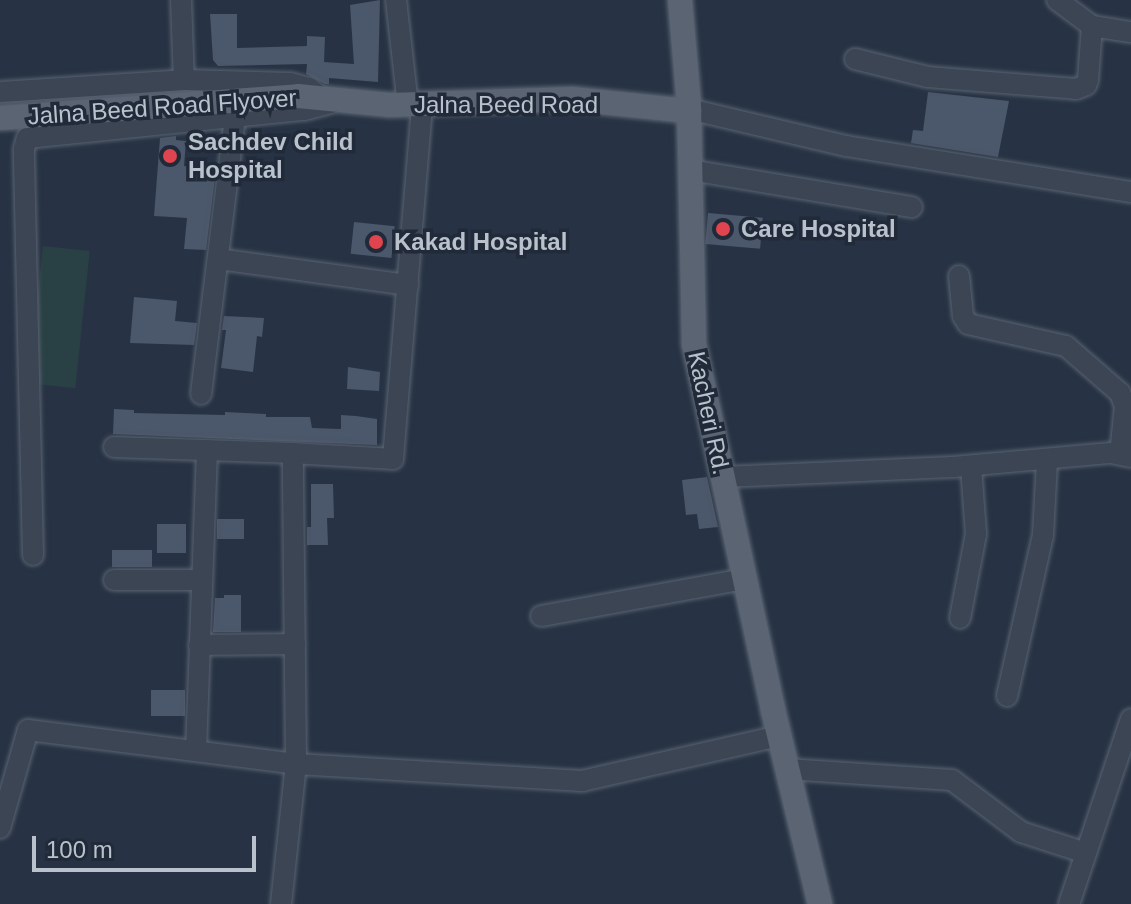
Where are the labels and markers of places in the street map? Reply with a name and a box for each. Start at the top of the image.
place label: Sachdev Child Hospital [188,128,353,184]
marker: Sachdev Child Hospital [159,145,181,167]
place label: Care Hospital [741,215,896,243]
marker: Care Hospital [712,218,734,240]
place label: Kakad Hospital [394,228,567,256]
marker: Kakad Hospital [365,231,387,253]

